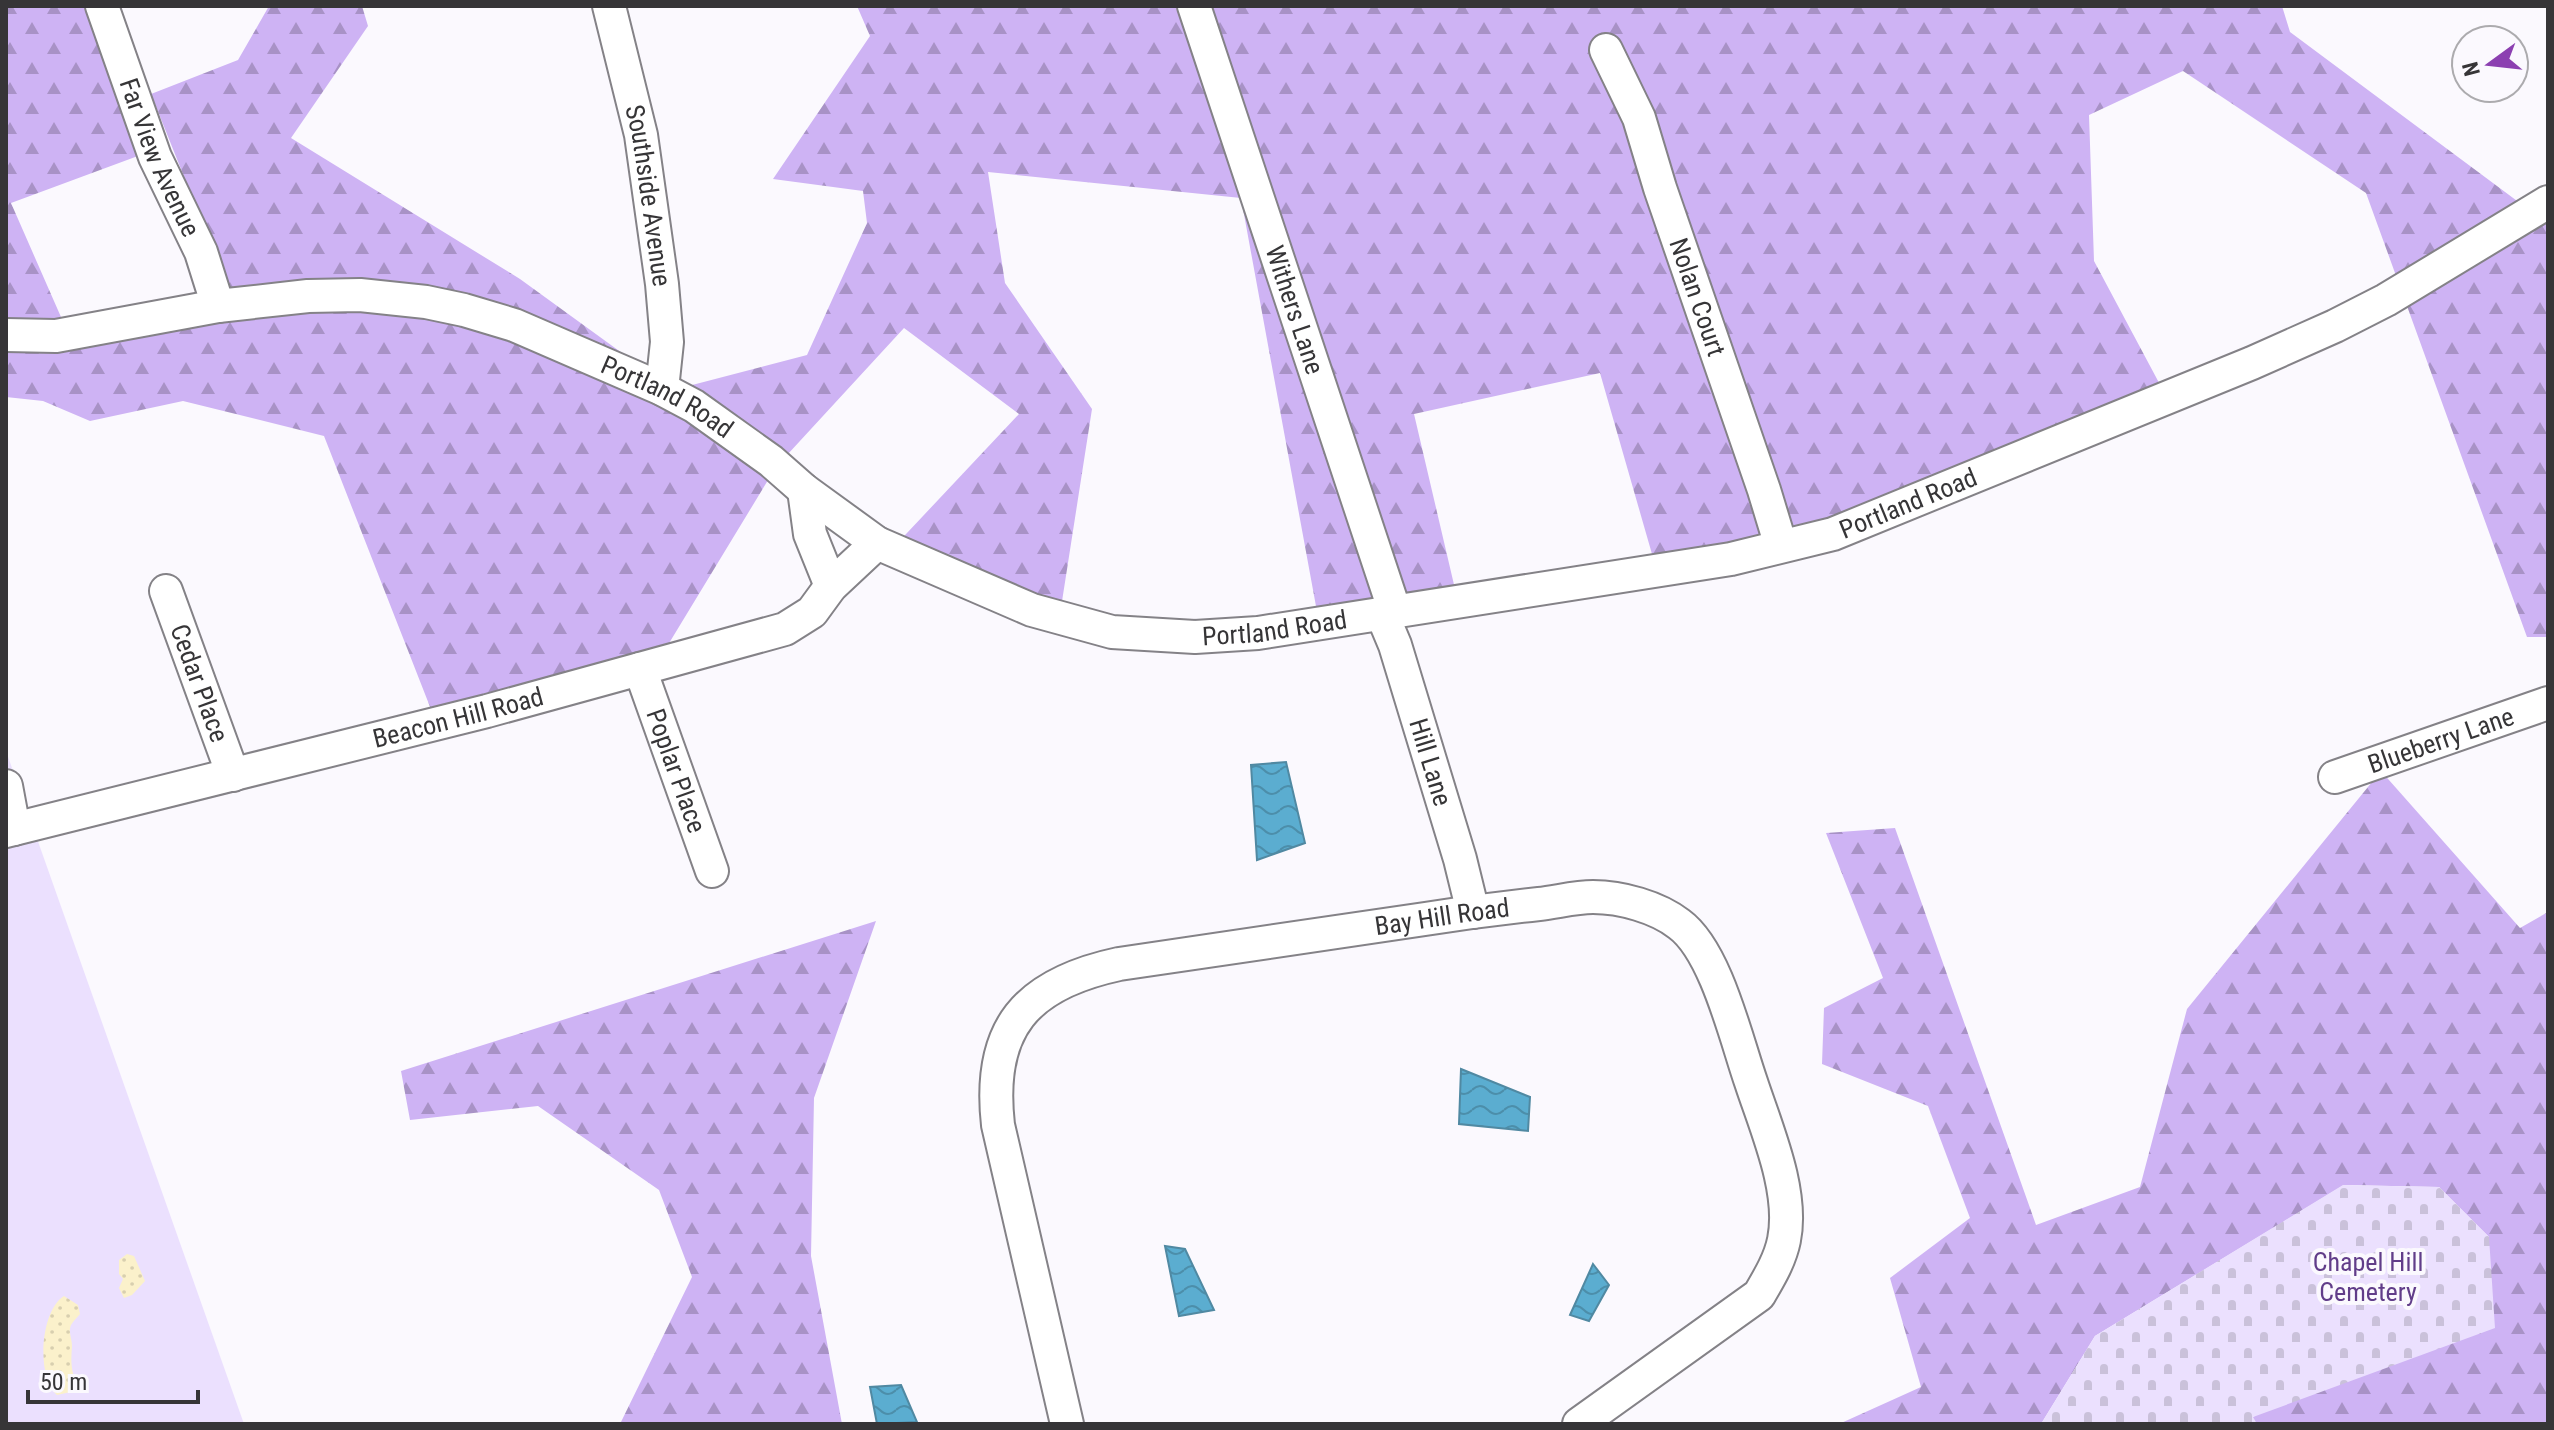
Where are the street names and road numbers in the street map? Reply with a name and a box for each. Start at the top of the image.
street label: Far View Avenue [114,74,206,241]
street label: Southside Avenue [619,102,677,288]
street label: Nolan Court [1663,234,1732,360]
street label: Withers Lane [1259,242,1330,378]
street label: Portland Road [597,349,739,444]
street label: Portland Road [1835,462,1981,545]
street label: Portland Road [1201,604,1349,652]
street label: Cedar Place [164,620,235,746]
street label: Beacon Hill Road [370,681,547,754]
street label: Blueberry Lane [2364,701,2518,779]
street label: Poplar Place [640,705,712,837]
street label: Hill Lane [1403,715,1458,809]
street label: Bay Hill Road [1373,892,1511,941]

